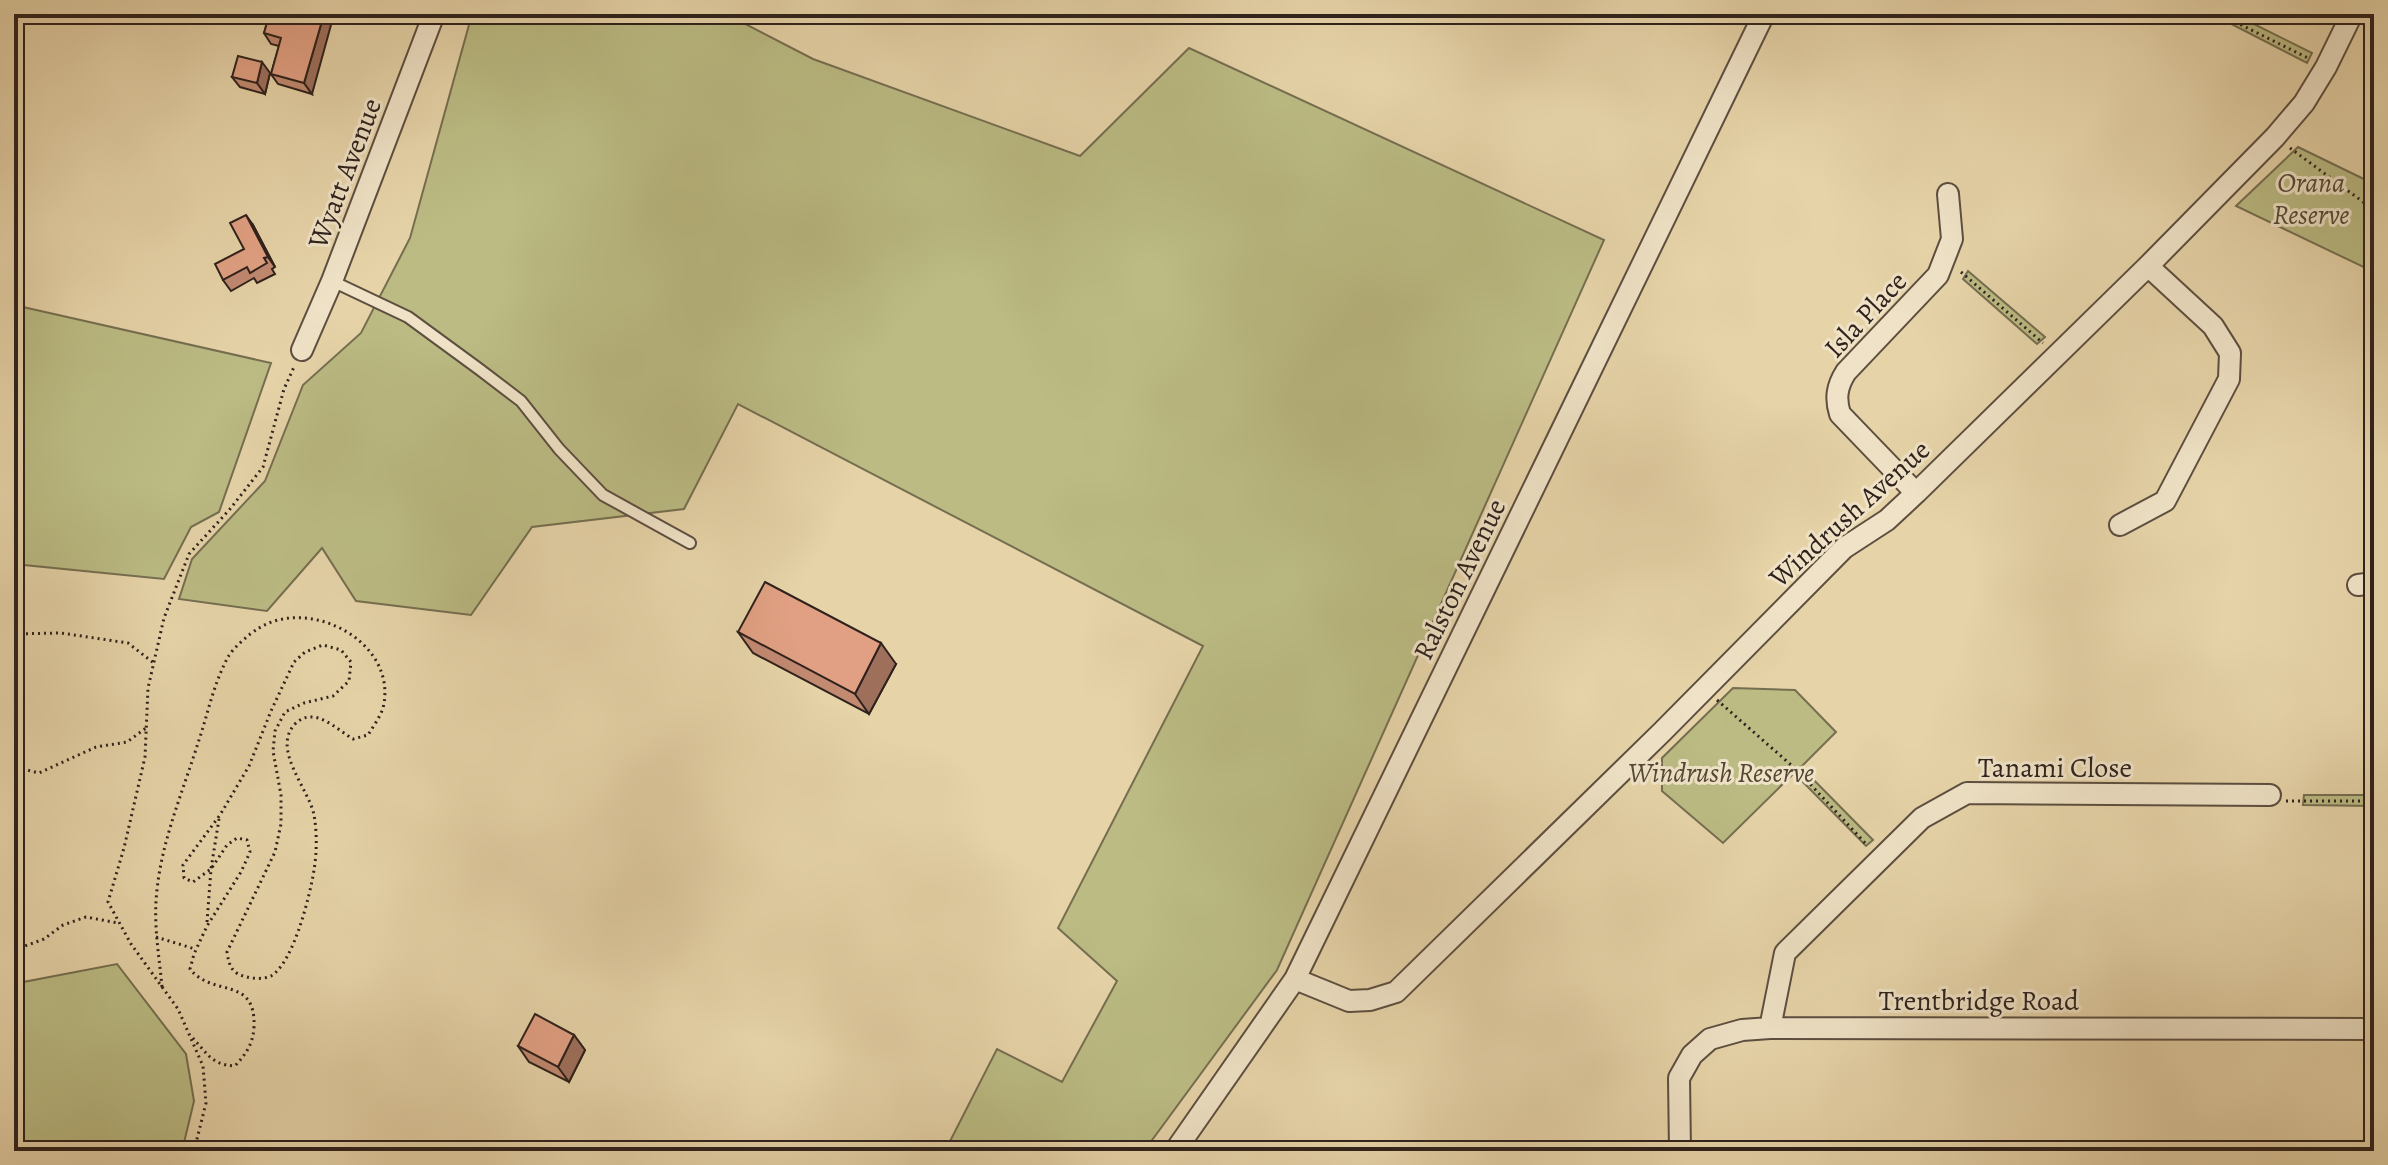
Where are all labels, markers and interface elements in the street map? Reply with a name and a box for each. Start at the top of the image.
street label: Wyatt Avenue [299,93,391,255]
park label: Orana Reserve [2273,164,2349,234]
street label: Isla Place [1816,263,1916,366]
street label: Windrush Avenue [1760,431,1938,597]
street label: Ralston Avenue [1404,492,1515,666]
street label: Tanami Close [1978,749,2132,787]
park label: Windrush Reserve [1628,754,1814,792]
street label: Trentbridge Road [1879,982,2080,1020]

